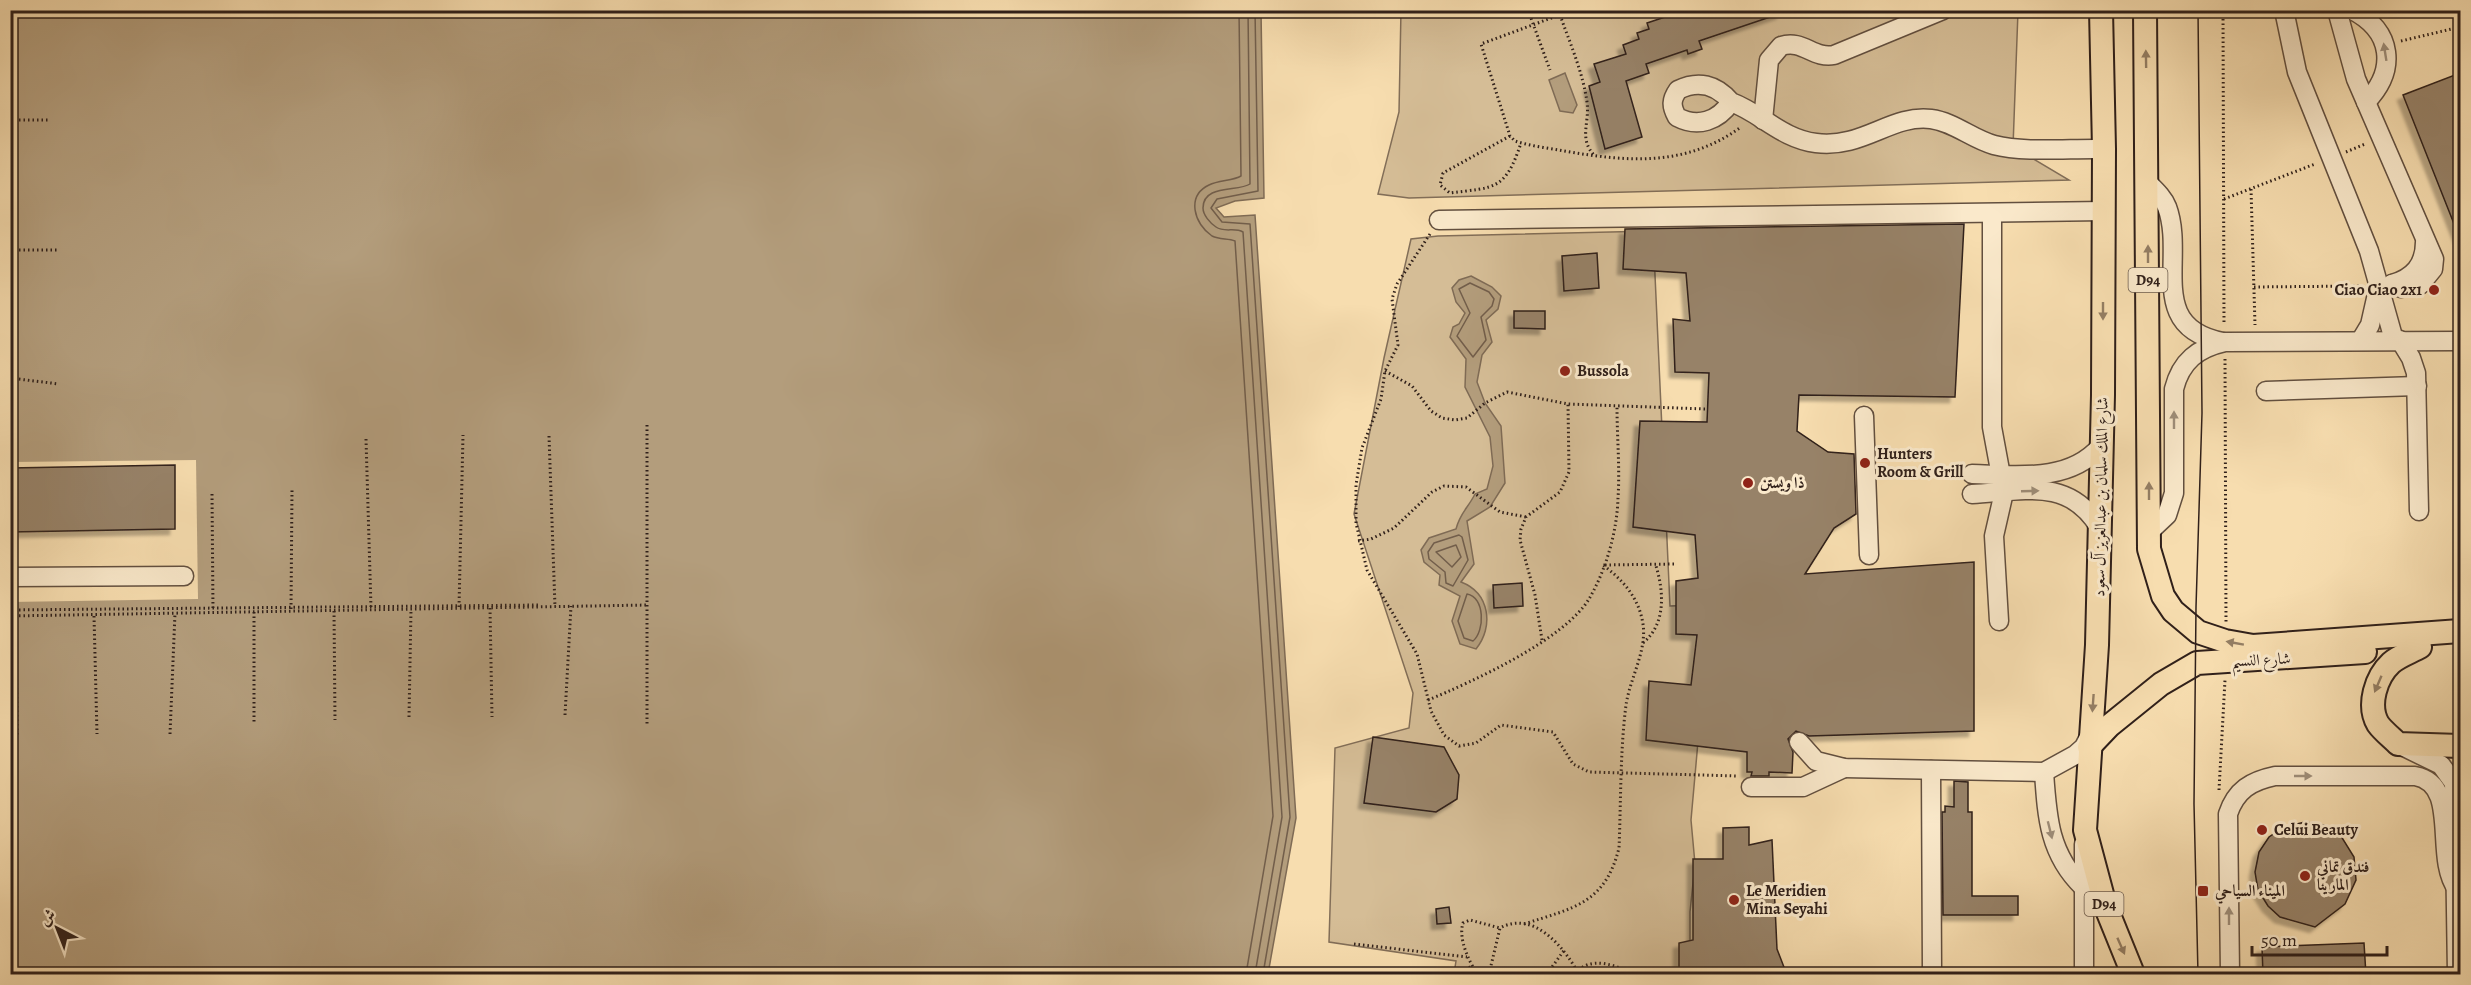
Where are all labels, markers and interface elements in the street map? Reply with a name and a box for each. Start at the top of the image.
one-way arrow [2381,42,2390,61]
one-way arrow [2141,49,2150,68]
one-way arrow [2143,244,2153,263]
road number: D94 [2128,268,2168,292]
place label: Ciao Ciao 2x1 [2335,279,2422,301]
marker: Ciao Ciao 2x1 [2427,283,2441,297]
one-way arrow [2098,302,2108,321]
place label: Bussola [1577,360,1629,382]
marker: Bussola [1558,364,1572,378]
street label: شارع الملك سلمان بن عبدالعزيز آل سعود [2088,397,2116,597]
one-way arrow [2169,410,2179,429]
place label: Hunters Room & Grill [1877,443,1964,483]
marker: Hunters Room & Grill [1858,456,1872,470]
place label: ذا ويستن [1760,472,1805,494]
marker: ذا ويستن [1741,476,1755,490]
one-way arrow [2144,481,2154,500]
one-way arrow [2021,487,2040,496]
one-way arrow [2225,638,2244,647]
street label: شارع النسيم [2231,647,2291,678]
one-way arrow [2373,676,2383,694]
one-way arrow [2088,694,2098,713]
one-way arrow [2293,771,2312,781]
place label: Celui Beauty [2274,819,2358,841]
one-way arrow [2045,821,2055,840]
marker: Celui Beauty [2255,823,2269,837]
place label: فندق تماني المارينا [2316,856,2369,896]
marker: فندق تماني المارينا [2298,869,2312,883]
place label: Le Meridien Mina Seyahi [1746,880,1828,920]
place label: الميناء السياحي [2214,880,2285,904]
marker: الميناء السياحي [2196,884,2210,898]
road number: D94 [2084,892,2124,916]
marker: Le Meridien Mina Seyahi [1727,893,1741,907]
north arrow [27,898,87,958]
text: ش [34,904,61,931]
one-way arrow [2224,907,2234,926]
scale bar [2252,919,2387,957]
text: 50 m [2261,928,2297,952]
one-way arrow [2116,937,2126,955]

